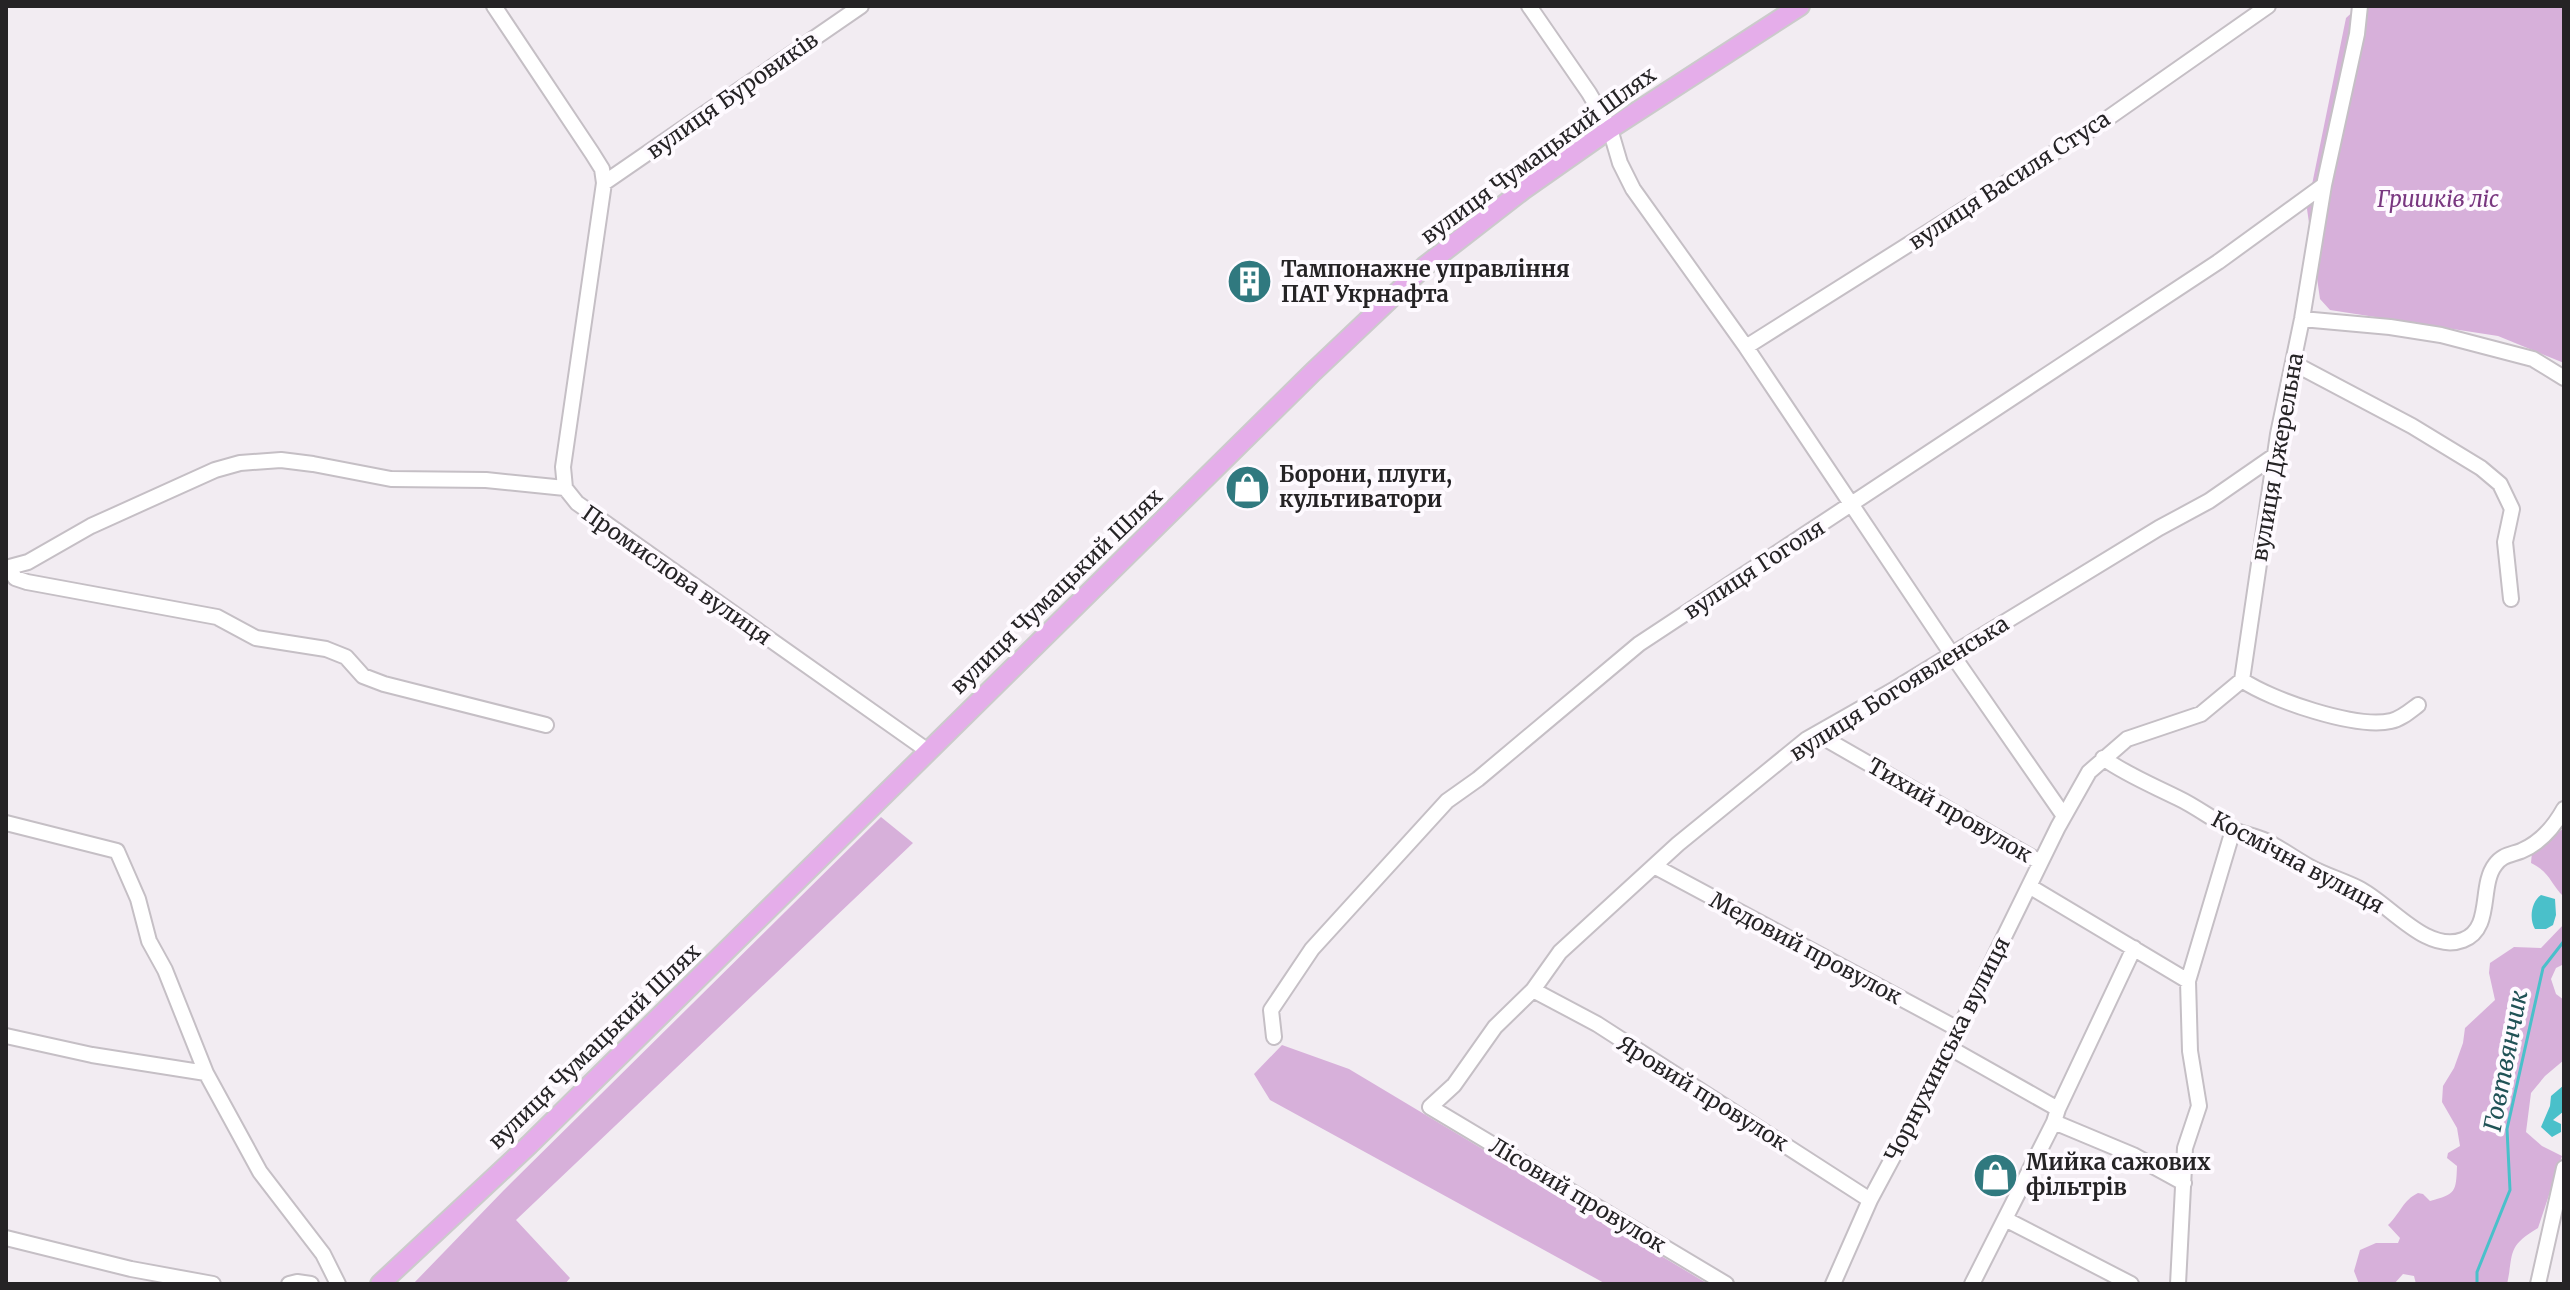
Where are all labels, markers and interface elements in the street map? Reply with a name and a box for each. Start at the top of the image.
street label: вулиця Буровиків [641,25,823,165]
street label: вулиця Чумацький Шлях [1415,60,1661,250]
street label: вулиця Василя Стуса [1903,104,2115,256]
park label: Гришків ліс [2377,185,2499,213]
place label: Тампонажне управління ПАТ Укрнафта [1281,255,1570,308]
building icon: Тампонажне управління ПАТ Укрнафта [1226,258,1274,306]
street label: вулиця Джерельна [2245,350,2309,563]
place label: Борони, плуги, культиватори [1279,460,1452,513]
shop icon: Борони, плуги, культиватори [1224,463,1272,511]
street label: вулиця Чумацький Шлях [944,482,1168,700]
street label: Промислова вулиця [577,499,777,651]
street label: вулиця Гоголя [1678,513,1830,625]
street label: вулиця Богоявленська [1784,609,2014,767]
street label: Тихий провулок [1863,752,2037,868]
street label: Космічна вулиця [2207,805,2389,919]
street label: Медовий провулок [1705,886,1907,1010]
street label: Чорнухинська вулиця [1878,932,2016,1166]
street label: вулиця Чумацький Шлях [482,937,706,1155]
water label: Говтвянчик [2477,988,2534,1134]
street label: Яровий провулок [1612,1029,1794,1157]
street label: Лісовий провулок [1485,1131,1671,1259]
place label: Мийка сажових фільтрів [2026,1148,2211,1201]
shop icon: Мийка сажових фільтрів [1971,1151,2019,1199]

